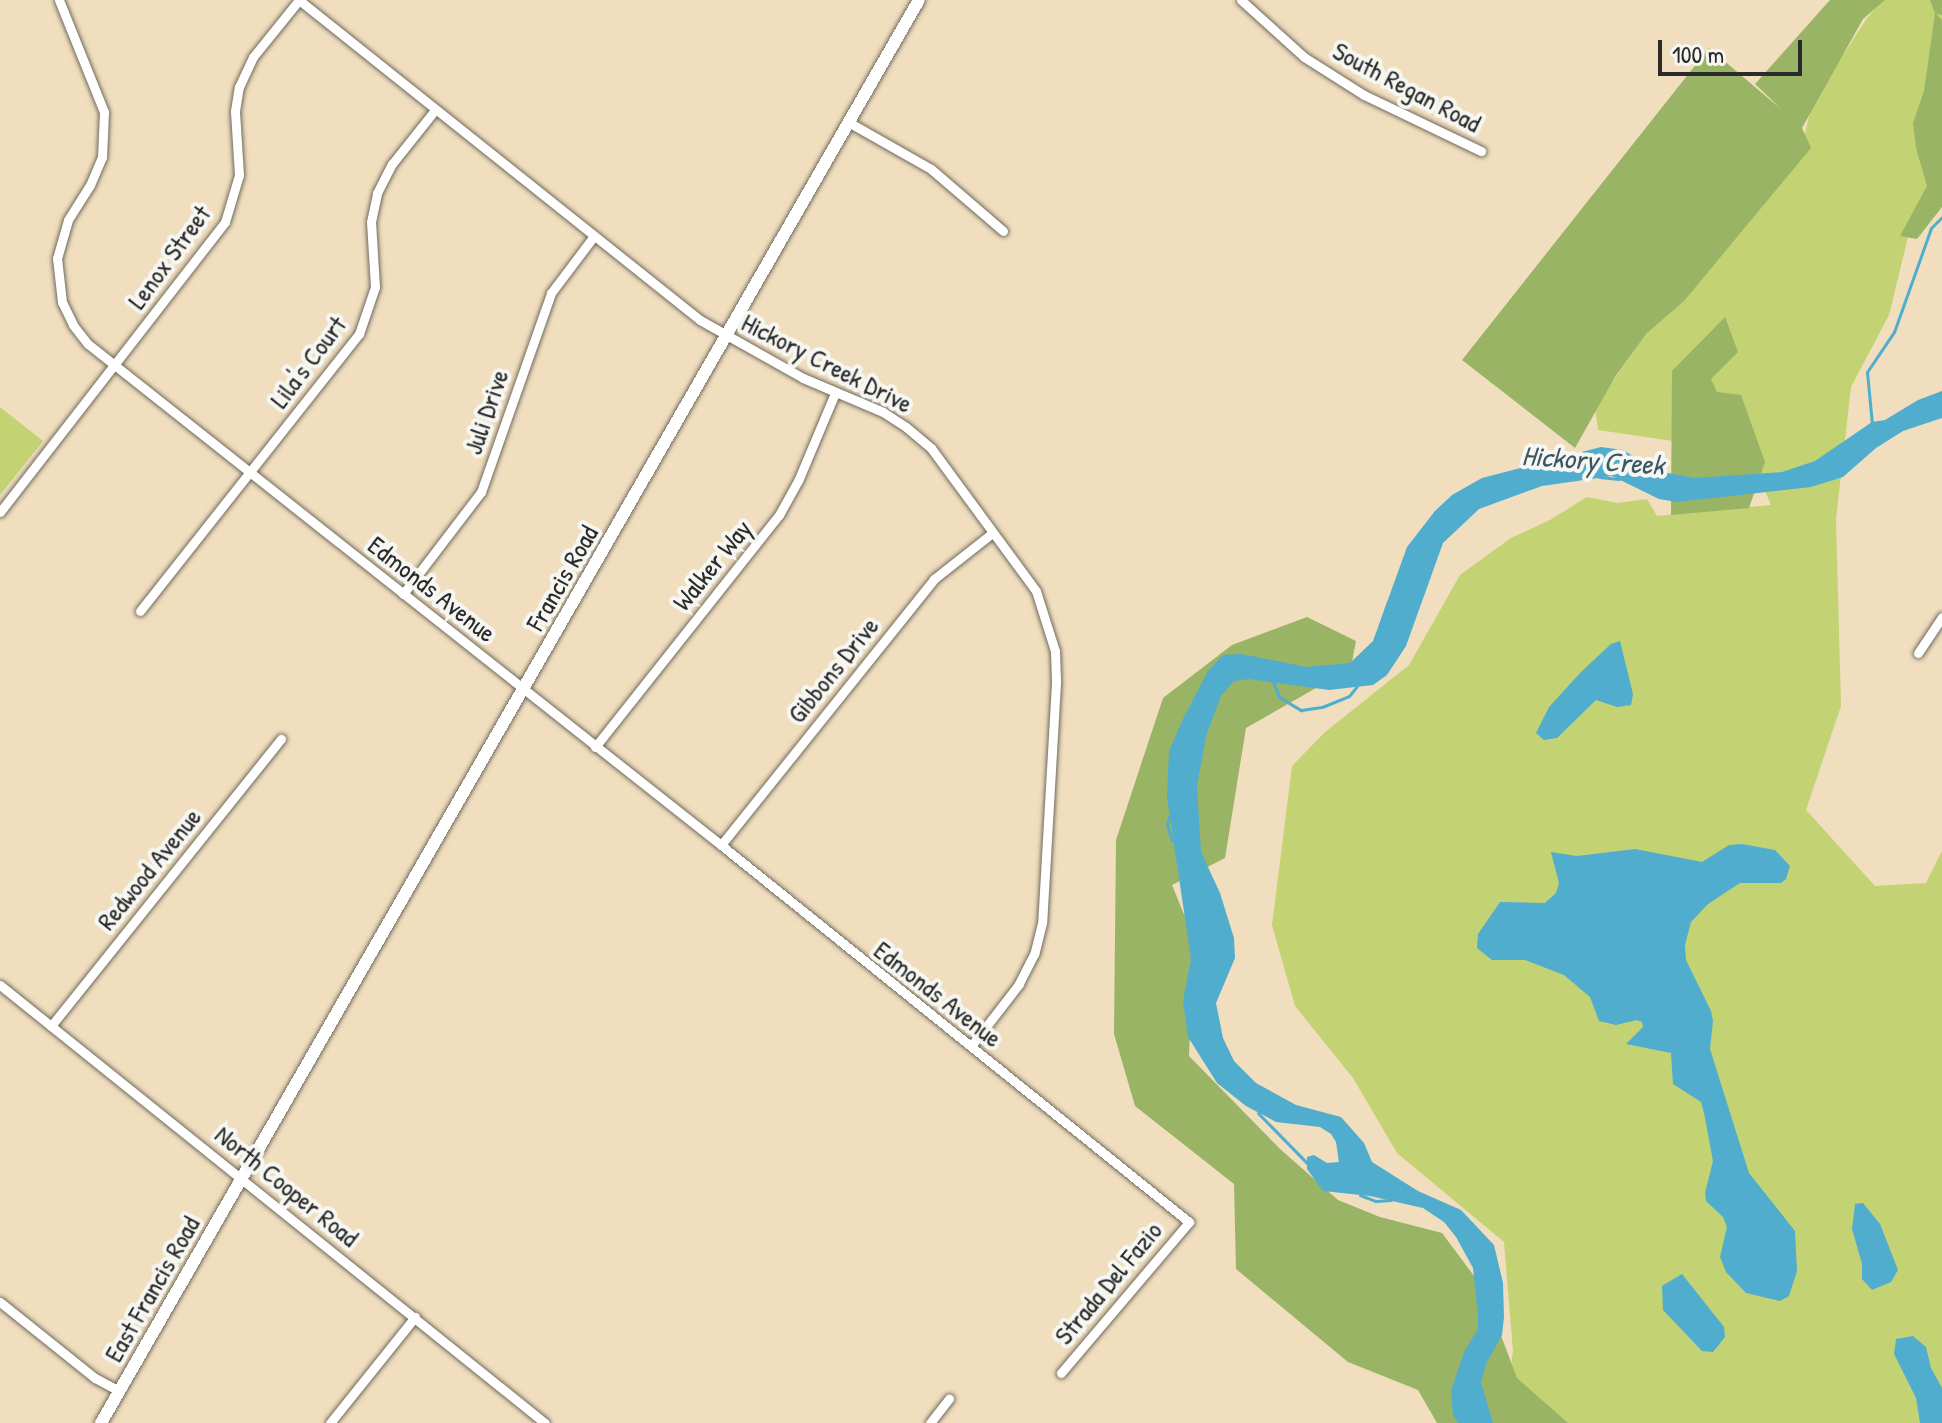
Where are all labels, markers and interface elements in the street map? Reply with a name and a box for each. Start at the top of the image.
scale bar [1662,24,1806,74]
street label: South Regan Road [1328,35,1486,139]
text: 100 m [1672,38,1724,70]
street label: Lenox Street [121,199,217,315]
street label: Hickory Creek Drive [737,307,917,419]
street label: Lila's Court [263,310,353,414]
street label: Juli Drive [457,365,515,459]
water label: Hickory Creek [1521,438,1665,482]
street label: Walker Way [666,513,758,617]
street label: Francis Road [519,520,605,636]
street label: Edmonds Avenue [362,529,502,649]
street label: Gibbons Drive [781,611,885,729]
street label: Redwood Avenue [91,802,207,936]
street label: Edmonds Avenue [868,934,1008,1054]
street label: North Cooper Road [209,1119,365,1253]
street label: East Francis Road [98,1211,206,1367]
street label: Strada Del Fazio [1048,1215,1168,1351]

